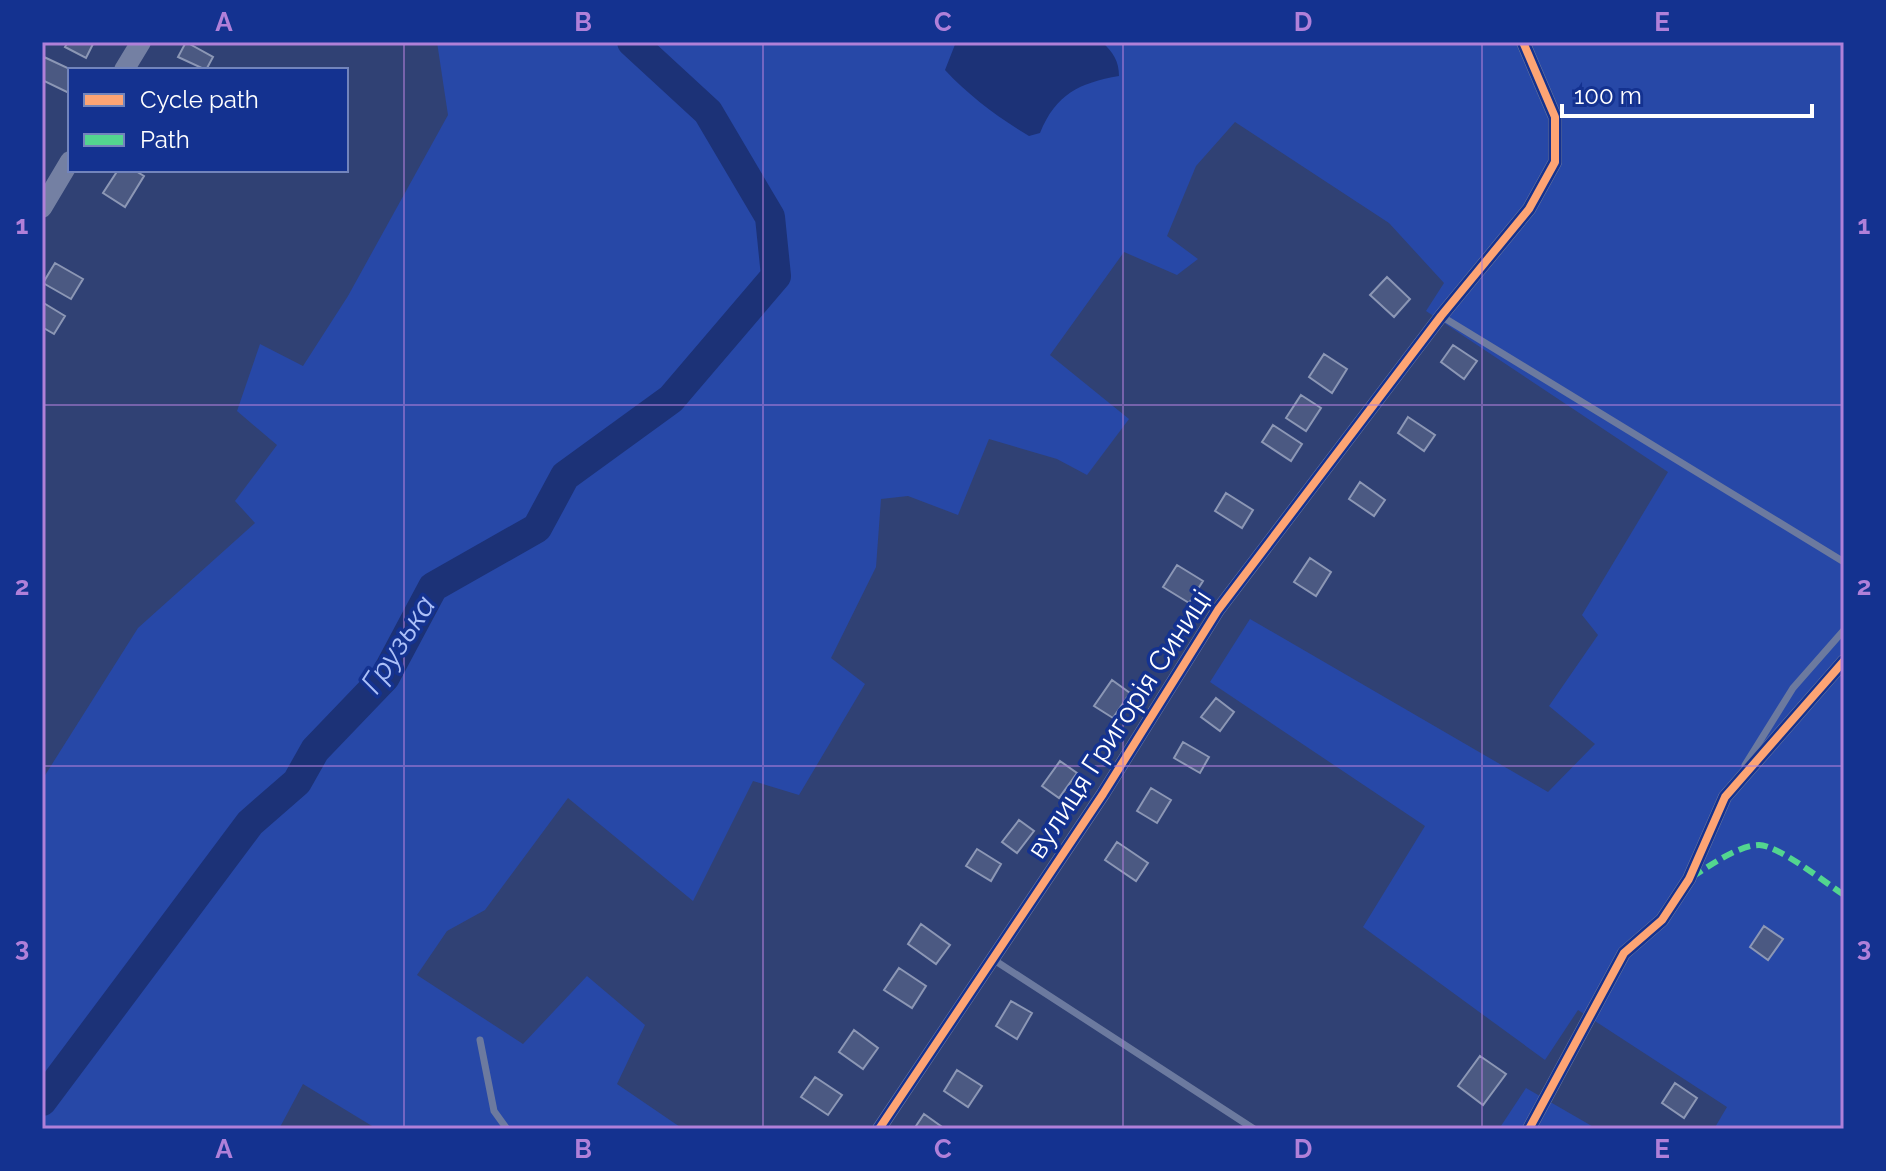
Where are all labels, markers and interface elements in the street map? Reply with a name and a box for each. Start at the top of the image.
text: A [215,7,233,37]
text: B [574,7,592,37]
text: C [934,7,952,37]
text: D [1294,7,1312,37]
text: E [1654,7,1670,37]
legend [68,68,348,172]
scale bar [1562,68,1812,118]
text: 100 m [1574,81,1642,110]
text: Cycle path [140,85,259,114]
text: Path [140,125,190,154]
text: 1 [16,210,29,240]
text: 1 [1858,210,1871,240]
text: 2 [15,571,29,601]
text: 2 [1857,571,1871,601]
street label: вулиця Григорія Синиці [1020,584,1218,864]
water label: Грузька [354,589,442,699]
text: 3 [15,932,29,962]
text: 3 [1857,932,1871,962]
text: A [215,1134,233,1164]
text: B [574,1134,592,1164]
text: C [934,1134,952,1164]
text: D [1294,1134,1312,1164]
text: E [1654,1134,1670,1164]

